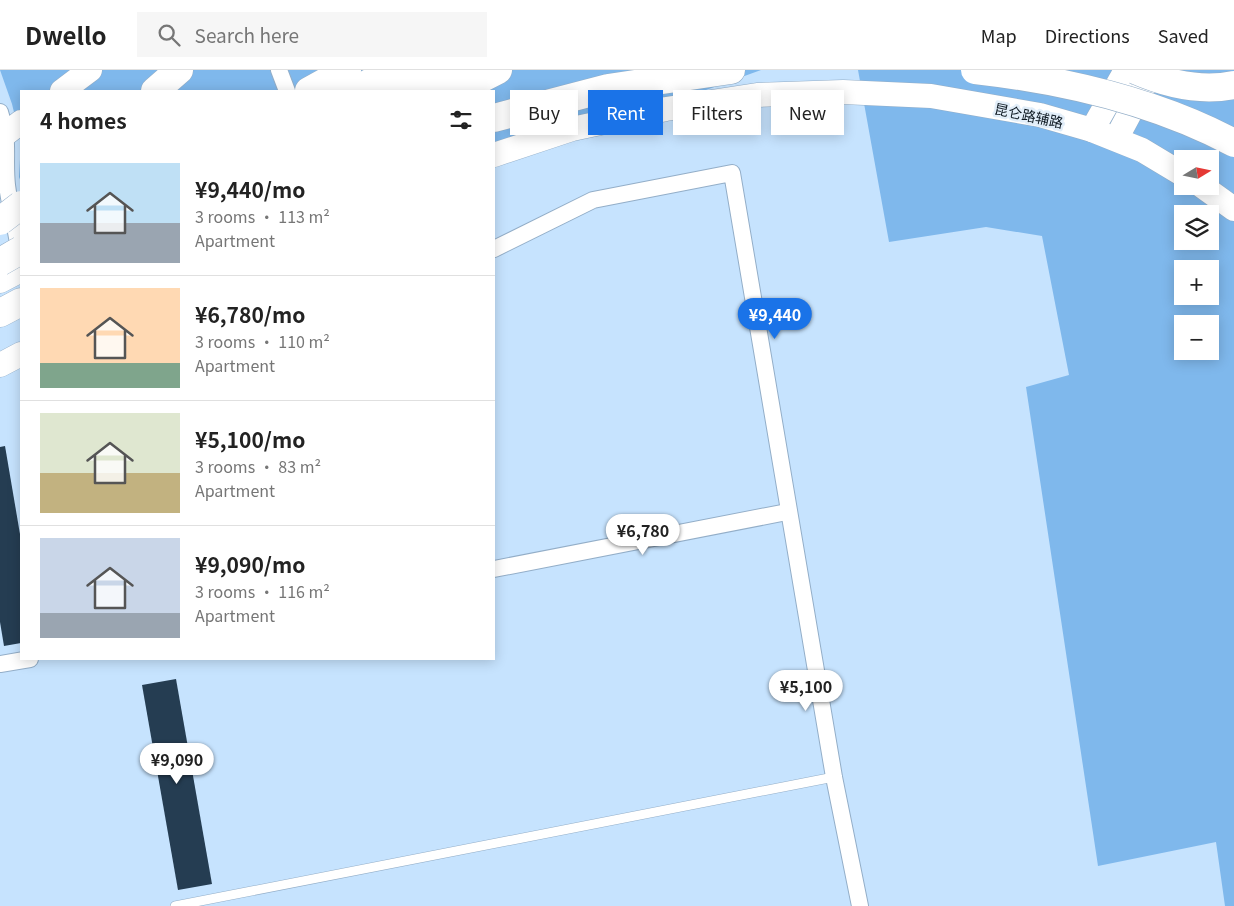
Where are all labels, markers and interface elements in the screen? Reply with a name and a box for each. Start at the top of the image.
search box [137,12,487,57]
text: Dwello [25,17,107,52]
icon: search [155,21,183,49]
text: Search here [195,21,299,48]
text: Map [981,22,1017,48]
text: Directions [1045,22,1130,48]
text: Saved [1158,22,1209,48]
chip: Buy [510,90,578,135]
chip: Rent [588,90,663,135]
chip: Filters [673,90,761,135]
chip: New [771,90,844,135]
street label: 昆仑路辅路 [993,98,1065,132]
text: 4 homes [40,105,127,135]
icon: filters [447,106,475,134]
north arrow [1174,150,1219,195]
map controls [1174,150,1219,360]
text: ¥9,440/mo [195,174,305,204]
icon: home [80,183,140,243]
text: 3 rooms · 113 m² [195,204,330,228]
button: layers [1174,205,1219,250]
text: Apartment [195,228,275,252]
button: + [1174,260,1219,305]
pin: ¥9,440 [734,298,816,340]
text: ¥6,780/mo [195,299,305,329]
text: ¥9,440 [749,302,801,326]
icon: home [80,308,140,368]
button: − [1174,315,1219,360]
text: 3 rooms · 110 m² [195,329,330,353]
text: Apartment [195,353,275,377]
text: ¥5,100/mo [195,424,305,454]
icon: home [80,433,140,493]
text: 3 rooms · 83 m² [195,454,321,478]
text: Apartment [195,478,275,502]
pin: ¥6,780 [602,514,684,556]
text: ¥6,780 [617,518,669,542]
text: ¥9,090/mo [195,549,305,579]
icon: home [80,558,140,618]
text: 3 rooms · 116 m² [195,579,330,603]
text: Apartment [195,603,275,627]
pin: ¥5,100 [765,670,847,712]
text: ¥5,100 [780,674,832,698]
pin: ¥9,090 [136,742,218,785]
text: ¥9,090 [151,747,203,771]

